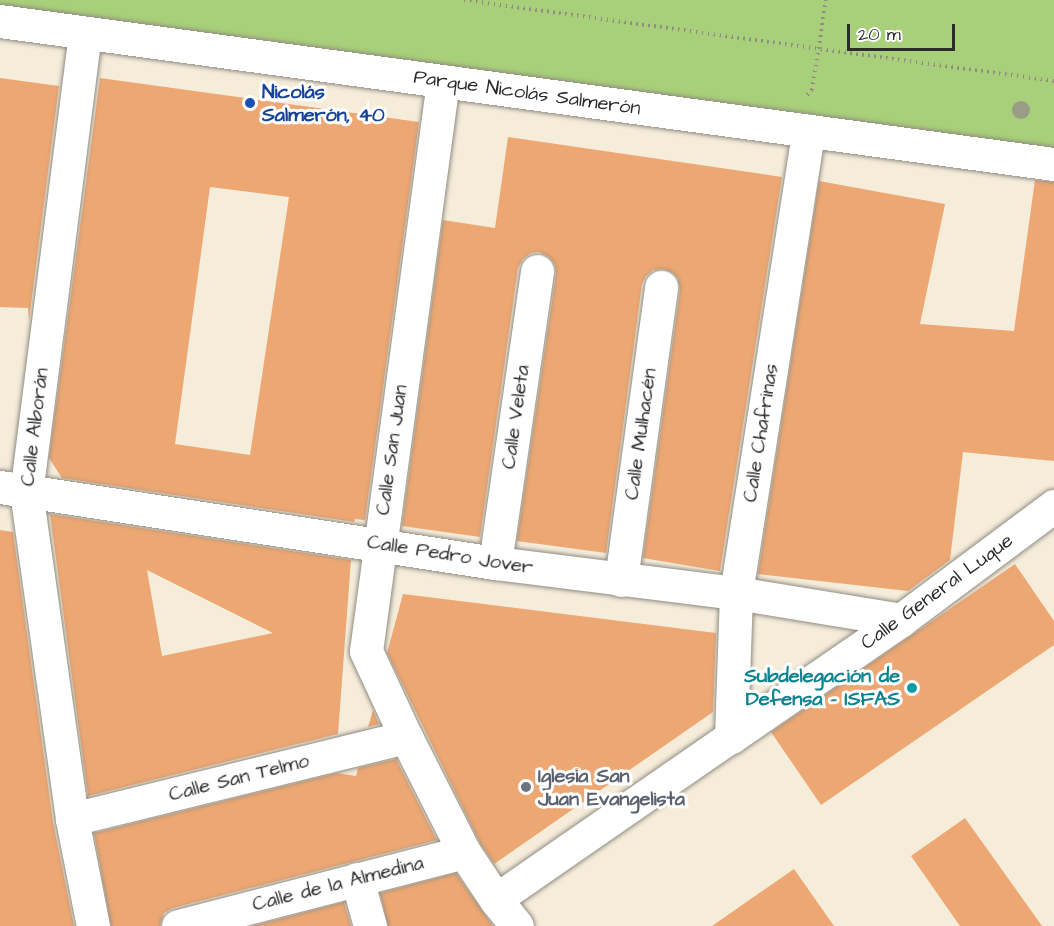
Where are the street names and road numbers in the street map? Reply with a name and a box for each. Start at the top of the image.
street label: Parque Nicolás Salmerón [412,65,642,121]
street label: Calle Chafrinas [738,362,784,504]
street label: Calle Veleta [497,363,535,471]
street label: Calle Alborán [16,366,54,488]
street label: Calle Mulhacén [620,367,662,501]
street label: Calle San Juan [371,383,413,517]
street label: Calle General Luque [856,529,1018,655]
street label: Calle Pedro Jover [365,530,535,580]
street label: Calle San Telmo [166,749,312,807]
street label: Calle de la Almedina [250,851,426,917]

